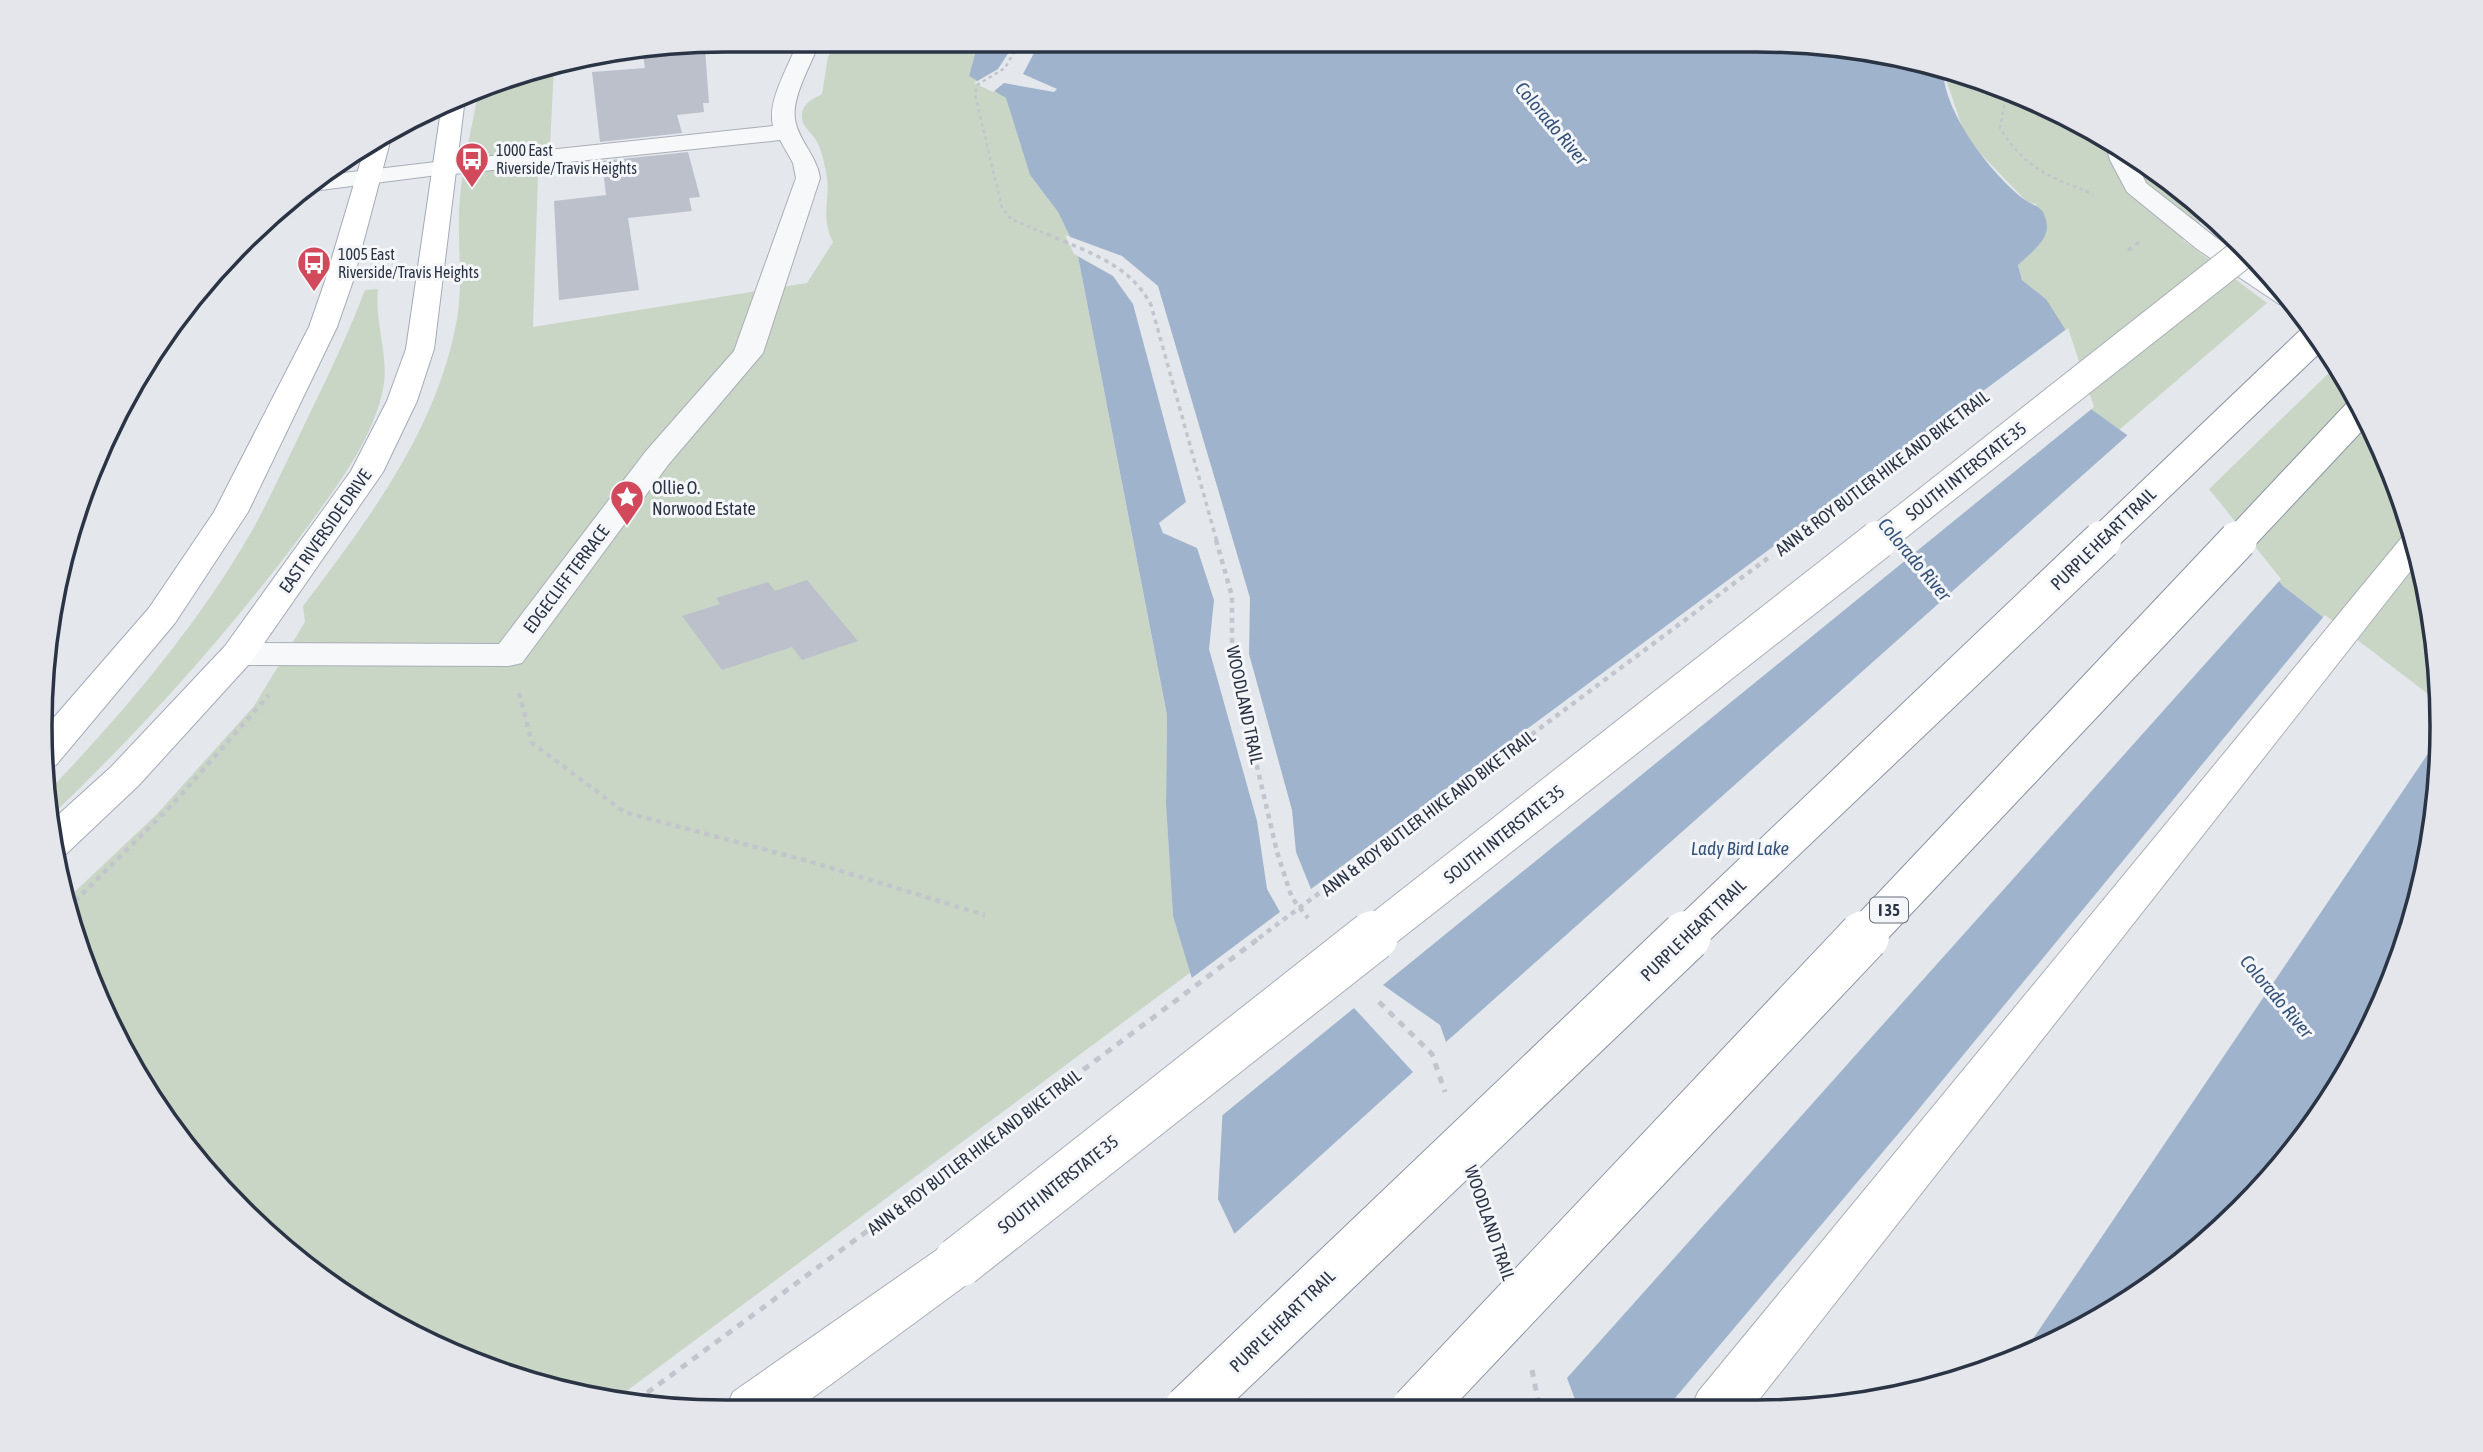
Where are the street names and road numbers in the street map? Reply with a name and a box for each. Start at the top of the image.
street label: ANN & ROY BUTLER HIKE AND BIKE TRAIL [1771,386,1993,560]
street label: SOUTH INTERSTATE 35 [1902,417,2030,525]
street label: EAST RIVERSIDE DRIVE [275,465,376,597]
street label: PURPLE HEART TRAIL [2046,484,2160,594]
street label: EDGECLIFF TERRACE [519,521,614,637]
street label: WOODLAND TRAIL [1222,644,1268,766]
street label: ANN & ROY BUTLER HIKE AND BIKE TRAIL [1317,726,1539,900]
street label: SOUTH INTERSTATE 35 [1440,780,1568,888]
street label: PURPLE HEART TRAIL [1636,875,1750,985]
road number: I 35 [1870,898,1908,922]
street label: ANN & ROY BUTLER HIKE AND BIKE TRAIL [863,1065,1085,1239]
street label: SOUTH INTERSTATE 35 [994,1130,1122,1238]
street label: WOODLAND TRAIL [1461,1163,1520,1283]
street label: PURPLE HEART TRAIL [1225,1266,1339,1376]

